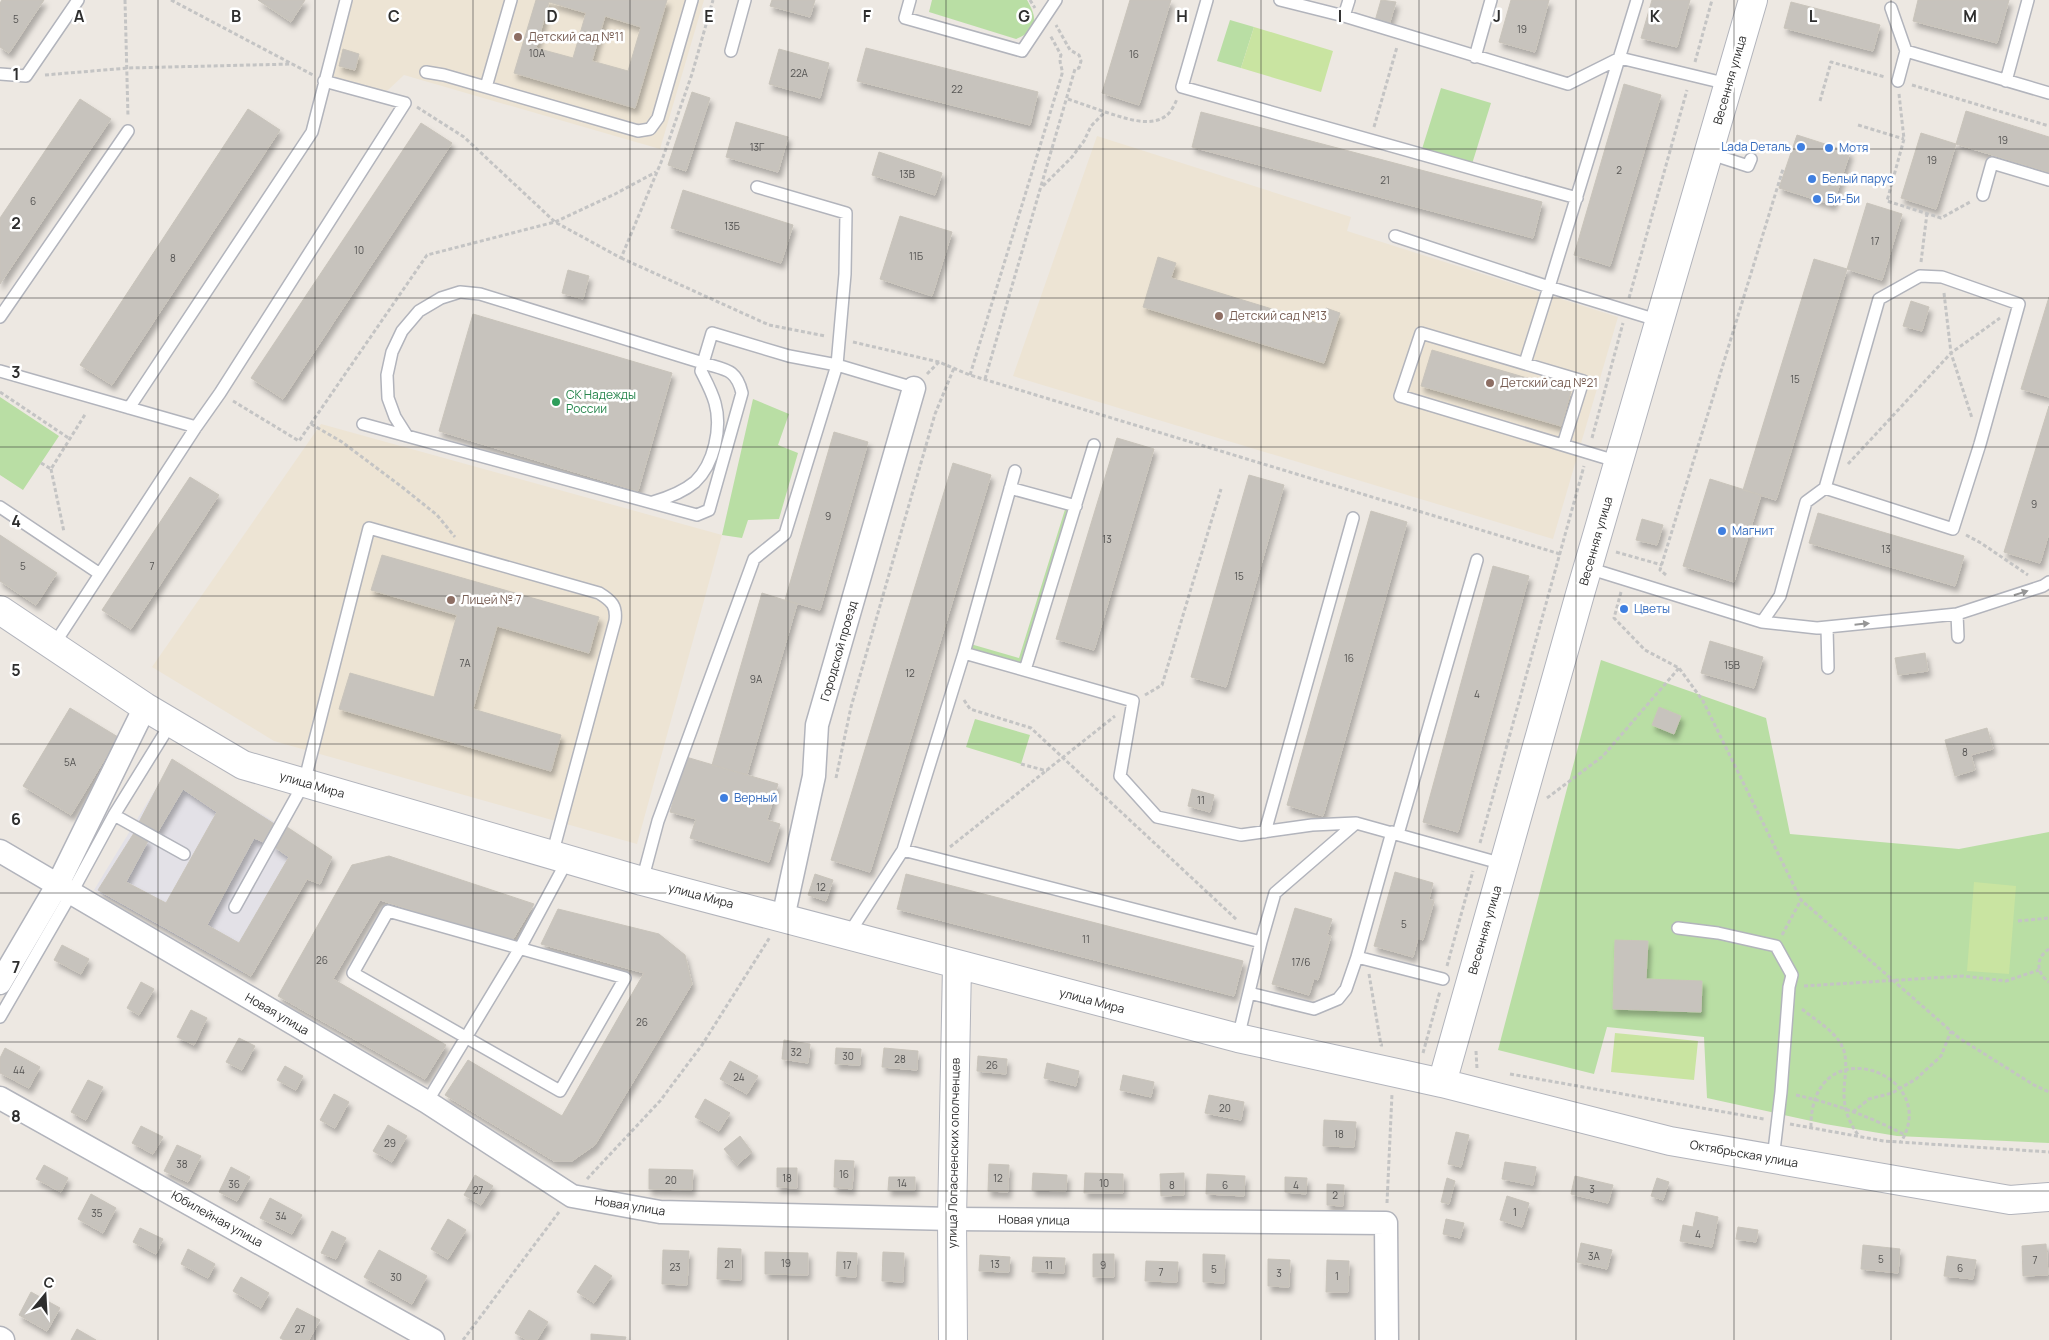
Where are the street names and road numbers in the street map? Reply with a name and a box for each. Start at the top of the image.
street label: Весенняя улица [1709,33,1750,126]
street label: Весенняя улица [1575,494,1616,587]
street label: Городской проезд [816,599,861,703]
street label: улица Мира [278,767,347,802]
street label: улица Мира [667,879,736,912]
street label: Весенняя улица [1464,883,1505,976]
street label: улица Мира [1058,984,1127,1017]
street label: Новая улица [242,988,312,1039]
street label: улица Лопасненских ополченцев [943,1057,964,1248]
street label: Октябрьская улица [1689,1136,1800,1171]
street label: Юбилейная улица [168,1186,266,1251]
street label: Новая улица [594,1192,667,1219]
street label: Новая улица [998,1210,1070,1229]

